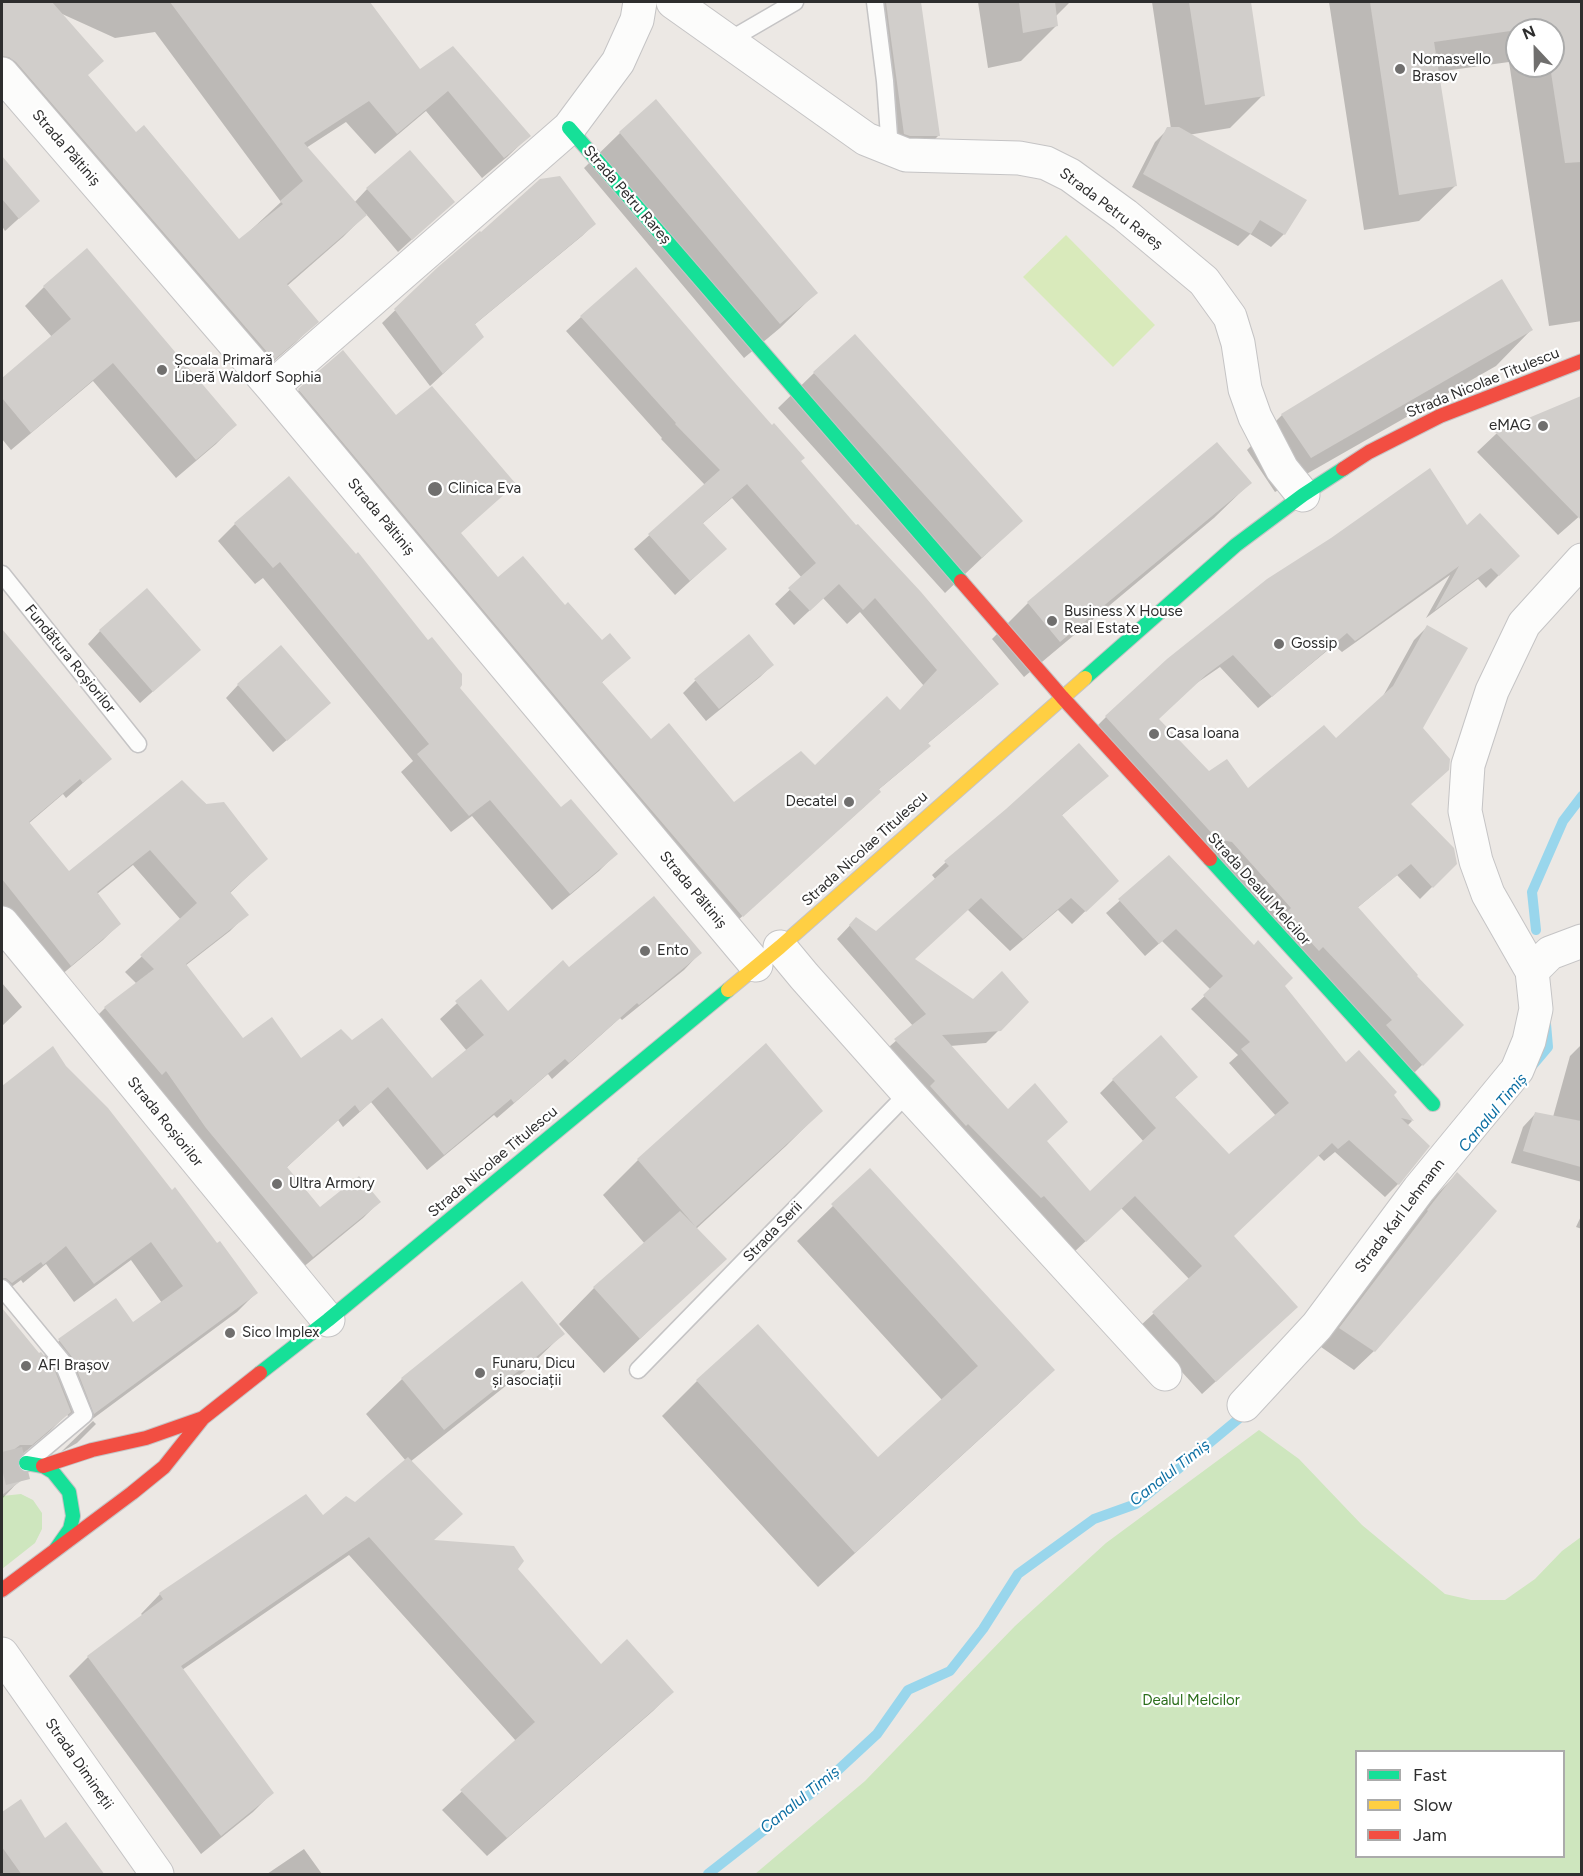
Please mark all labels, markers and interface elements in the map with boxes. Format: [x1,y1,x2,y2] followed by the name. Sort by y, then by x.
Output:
[1505,18,1565,78] north arrow
[1520,22,1538,44] text: N
[1412,51,1491,86] place label: Nomasvello Brasov
[1393,62,1407,76] marker: Nomasvello Brasov
[28,106,104,190] street label: Strada Păltiniș
[579,142,675,248] street label: Strada Petru Rareș
[1056,164,1166,254] street label: Strada Petru Rareș
[1404,344,1562,422] street label: Strada Nicolae Titulescu
[174,352,321,387] place label: Școala Primară Liberă Waldorf Sophia
[155,363,169,377] marker: Școala Primară Liberă Waldorf Sophia
[1489,417,1531,435] place label: eMAG
[1536,419,1550,433] marker: eMAG
[343,475,419,559] street label: Strada Păltiniș
[426,480,444,498] marker: Clinica Eva
[448,480,521,498] place label: Clinica Eva
[21,601,119,717] street label: Fundătura Roșiorilor
[1064,603,1183,638] place label: Business X House Real Estate
[1045,614,1059,628] marker: Business X House Real Estate
[1291,635,1337,653] place label: Gossip
[1272,637,1286,651] marker: Gossip
[1166,725,1239,743] place label: Casa Ioana
[1147,727,1161,741] marker: Casa Ioana
[798,788,932,910] street label: Strada Nicolae Titulescu
[786,793,837,811] place label: Decatel
[842,795,856,809] marker: Decatel
[1204,829,1314,949] street label: Strada Dealul Melcilor
[655,848,731,932] street label: Strada Păltiniș
[657,942,689,960] place label: Ento
[638,944,652,958] marker: Ento
[1455,1070,1531,1156] water label: Canalul Timiș
[123,1073,207,1171] street label: Strada Roșiorilor
[425,1103,561,1221] street label: Strada Nicolae Titulescu
[1351,1155,1449,1277] street label: Strada Karl Lehmann
[289,1175,375,1193] place label: Ultra Armory
[270,1177,284,1191] marker: Ultra Armory
[740,1198,806,1266] street label: Strada Serii
[242,1324,319,1342] place label: Sico Implex
[223,1326,237,1340] marker: Sico Implex
[492,1355,575,1390] place label: Funaru, Dicu și asociații
[38,1357,109,1375] place label: AFI Brașov
[19,1359,33,1373] marker: AFI Brașov
[473,1366,487,1380] marker: Funaru, Dicu și asociații
[1126,1436,1214,1510] water label: Canalul Timiș
[1142,1692,1240,1710] park label: Dealul Melcilor
[41,1715,117,1813] street label: Strada Dimineții
[1355,1750,1565,1858] legend
[756,1762,844,1838] water label: Canalul Timiș
[1413,1764,1447,1786] text: Fast
[1413,1794,1452,1816] text: Slow
[1413,1824,1447,1846] text: Jam

